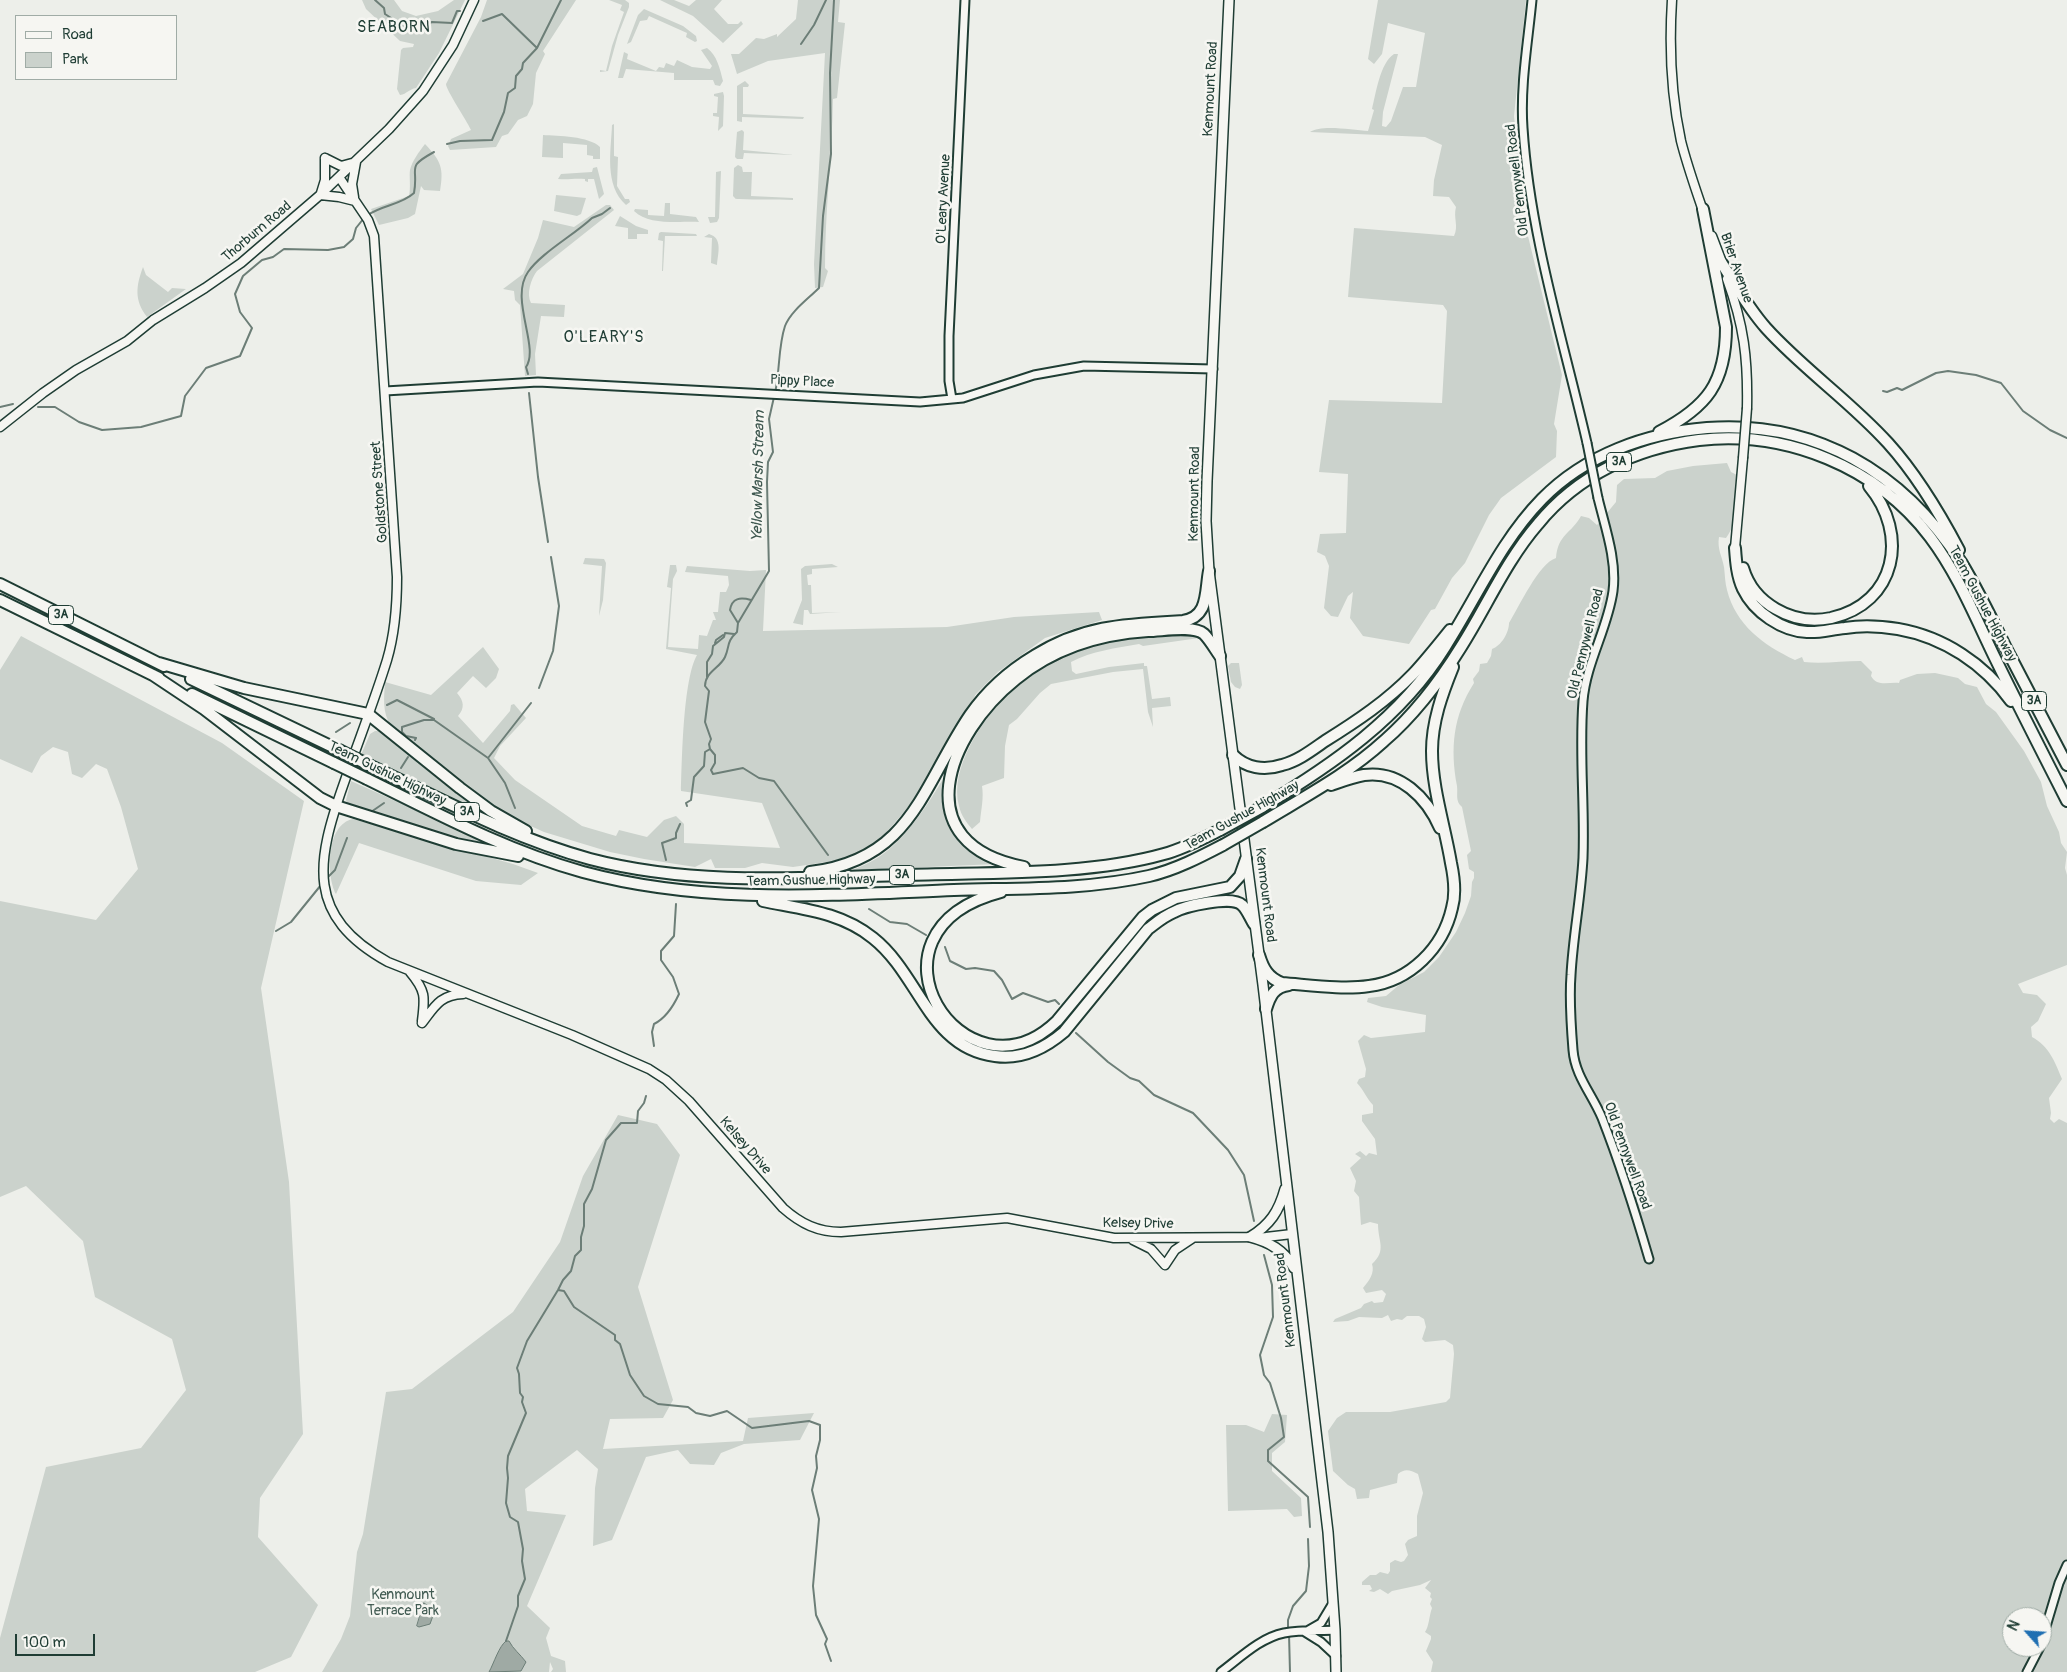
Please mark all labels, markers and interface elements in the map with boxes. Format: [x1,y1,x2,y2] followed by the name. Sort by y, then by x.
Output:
[15,15,178,80] legend
[356,18,432,38] district label: SEABORN
[62,25,93,44] text: Road
[1200,41,1222,137] street label: Kenmount Road
[62,50,88,69] text: Park
[1503,123,1533,237] street label: Old Pennywell Road
[933,154,955,244] street label: O'Leary Avenue
[219,198,295,266] street label: Thorburn Road
[1716,231,1756,305] street label: Brier Avenue
[562,328,646,348] district label: O'LEARY'S
[770,372,834,392] street label: Pippy Place
[749,411,769,541] water label: Yellow Marsh Stream
[368,440,392,544] street label: Goldstone Street
[1186,446,1204,542] street label: Kenmount Road
[1606,452,1632,472] road number: 3A
[1944,543,2020,665] street label: Team Gushue Highway
[1564,587,1608,701] street label: Old Pennywell Road
[48,606,74,624] road number: 3A
[2022,691,2046,710] road number: 3A
[325,738,449,810] street label: Team Gushue Highway
[1182,777,1302,855] street label: Team Gushue Highway
[454,802,480,822] road number: 3A
[1251,847,1279,943] street label: Kenmount Road
[890,866,914,884] road number: 3A
[746,871,876,891] street label: Team Gushue Highway
[1600,1100,1654,1212] street label: Old Pennywell Road
[715,1114,775,1178] street label: Kelsey Drive
[1102,1215,1174,1233] street label: Kelsey Drive
[1272,1252,1300,1348] street label: Kenmount Road
[367,1587,439,1620] park label: Kenmount Terrace Park
[2002,1607,2052,1657] north arrow
[2004,1618,2024,1634] text: N
[18,1624,98,1656] scale bar
[23,1633,66,1652] text: 100 m

